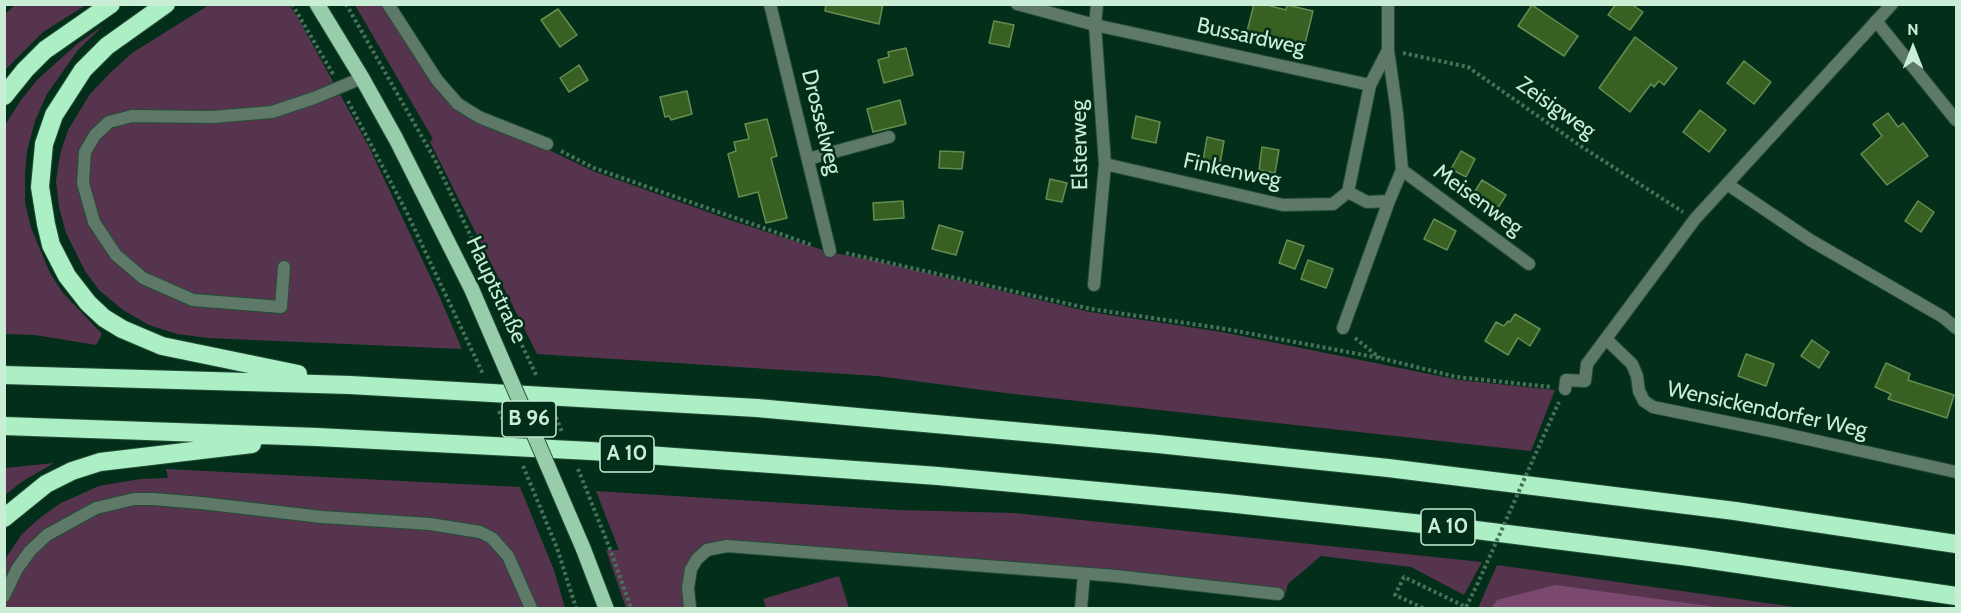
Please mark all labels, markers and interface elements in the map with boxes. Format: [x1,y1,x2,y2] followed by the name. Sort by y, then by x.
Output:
[1194,13,1308,61] street label: Bussardweg
[1883,18,1943,78] north arrow
[1907,20,1919,39] text: N
[795,67,847,177] street label: Drosselweg
[1512,71,1600,145] street label: Zeisigweg
[1066,100,1094,190] street label: Elsterweg
[1181,148,1283,194] street label: Finkenweg
[1428,159,1528,241] street label: Meisenweg
[460,232,532,348] street label: Hauptstraße
[1665,376,1869,444] street label: Wensickendorfer Weg
[502,401,556,437] road number: B 96
[600,436,654,472] road number: A 10
[1421,509,1475,545] road number: A 10

